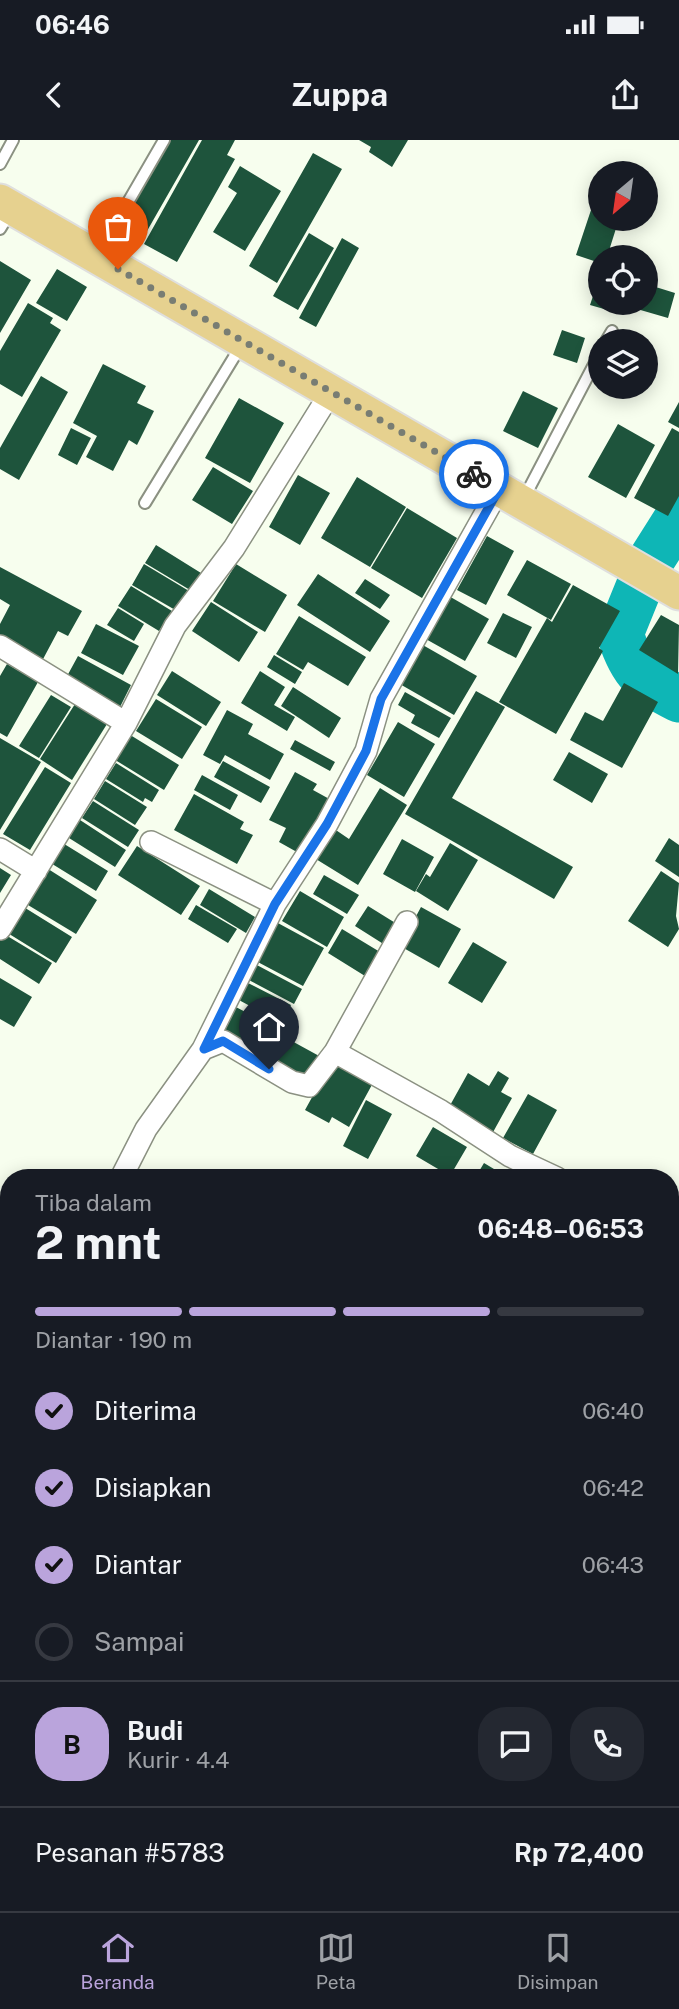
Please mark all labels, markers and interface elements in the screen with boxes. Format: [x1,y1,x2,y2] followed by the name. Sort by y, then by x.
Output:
[35,9,110,40] text: 06:46
[35,76,73,114] icon: back
[291,76,388,113] text: Zuppa
[606,76,644,114] icon: share
[588,161,658,231] north arrow
[588,161,658,399] map controls
[88,197,148,269] pin
[99,208,137,246] icon: bag
[588,245,658,315] button: locate
[588,329,658,399] button: layers
[439,439,509,509] courier
[455,455,493,493] icon: bike
[239,997,299,1069] pin
[250,1008,288,1046] icon: home
[35,1189,152,1216] text: Tiba dalam
[478,1213,644,1244] text: 06:48–06:53
[35,1215,161,1269] text: 2 mnt
[35,1326,192,1353] text: Diantar · 190 m
[35,1392,73,1430] icon: check
[94,1395,197,1426] text: Diterima
[582,1397,644,1424] text: 06:40
[35,1469,73,1507] icon: check
[94,1472,212,1503] text: Disiapkan
[583,1474,644,1501] text: 06:42
[35,1546,73,1584] icon: check
[94,1549,182,1580] text: Diantar
[582,1551,644,1578] text: 06:43
[94,1626,184,1657] text: Sampai
[478,1707,552,1781] button: chat
[570,1707,644,1781] button: phone
[127,1715,183,1746] text: Budi
[63,1729,81,1760] text: B
[127,1746,230,1773] text: Kurir · 4.4
[35,1837,225,1868] text: Pesanan #5783
[514,1837,644,1868] text: Rp 72,400
[81,1929,155,1993] tab: Beranda
[316,1929,356,1993] tab: Peta
[517,1929,598,1993] tab: Disimpan

